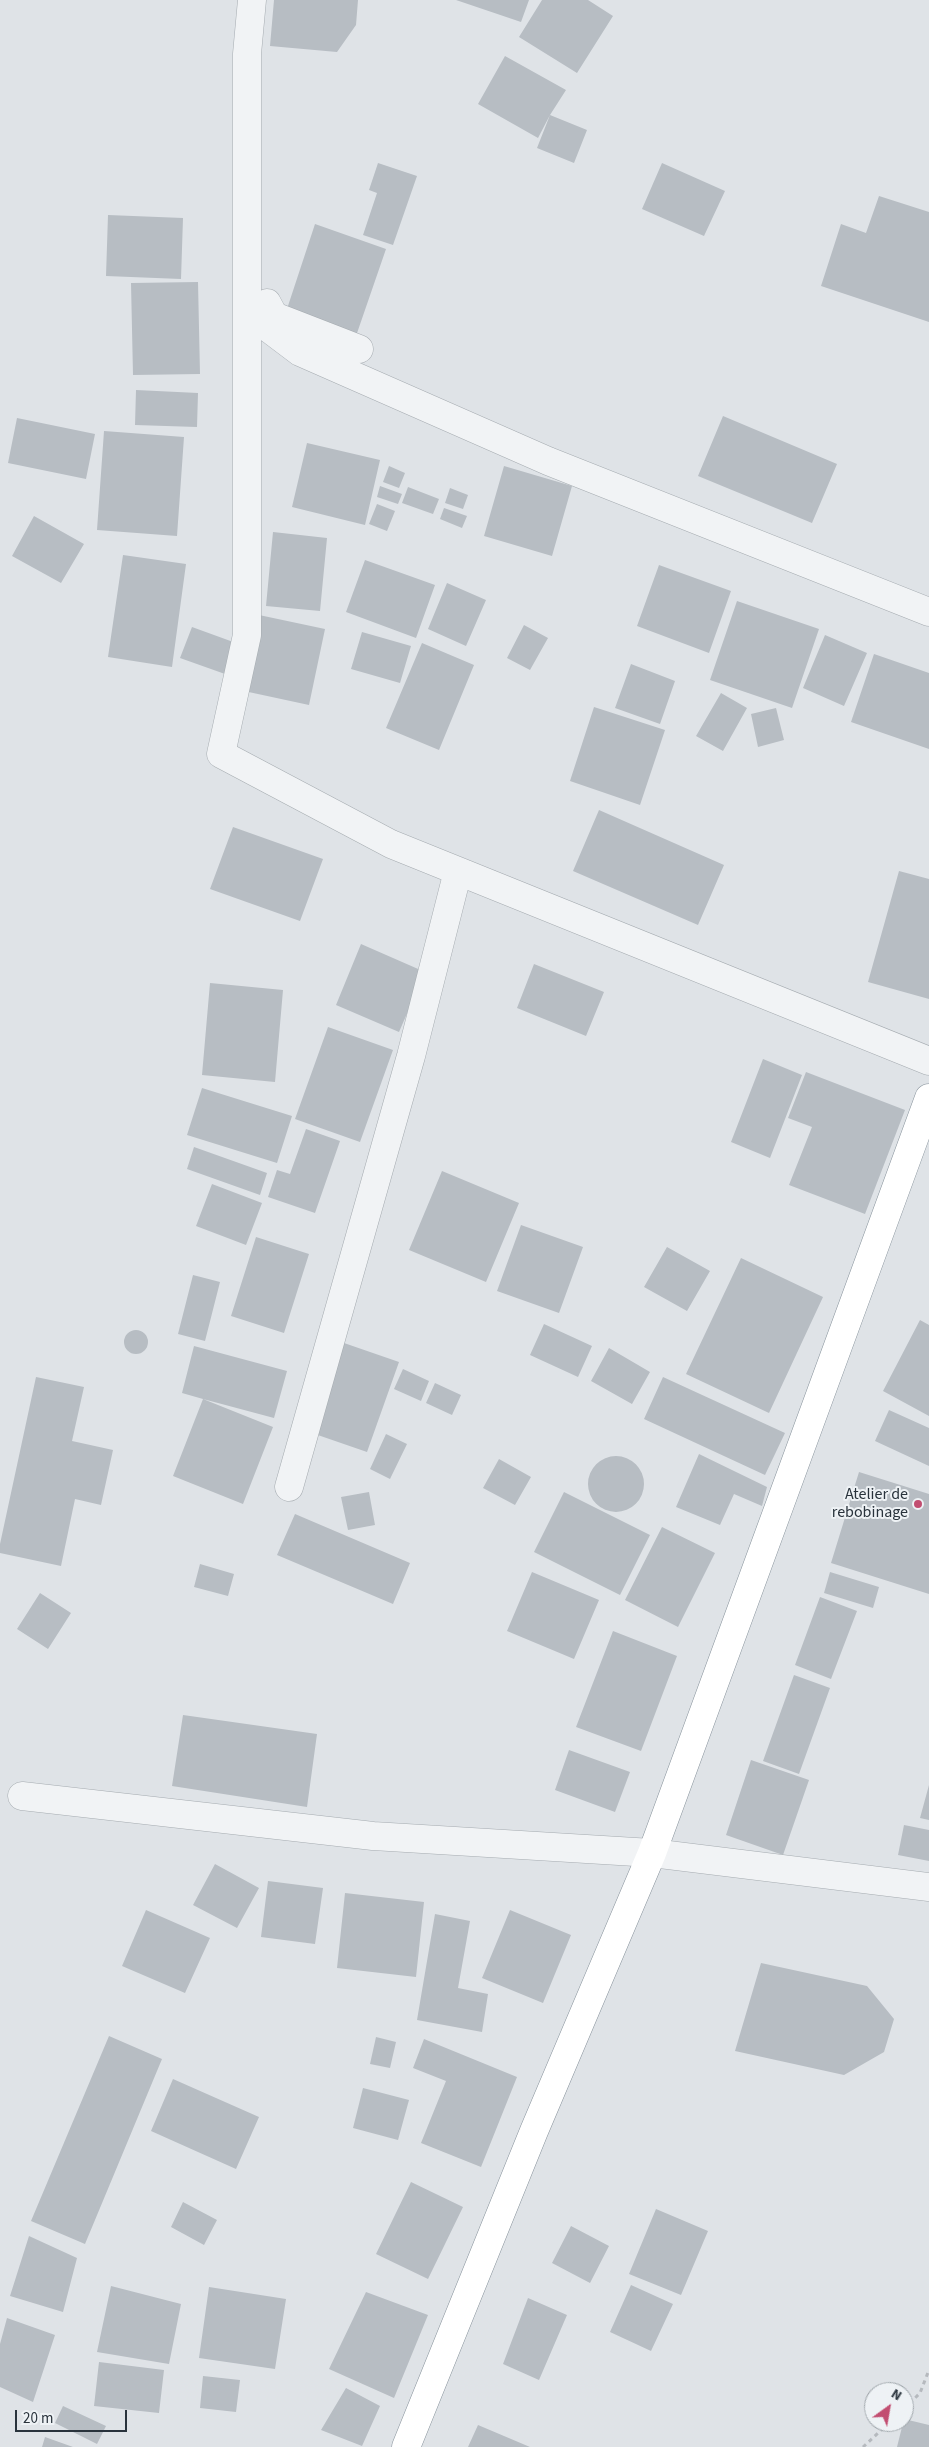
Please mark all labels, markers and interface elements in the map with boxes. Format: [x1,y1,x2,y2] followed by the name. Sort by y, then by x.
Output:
[832,1485,908,1523] place label: Atelier de rebobinage
[912,1498,924,1510] marker: Atelier de rebobinage
[864,2382,914,2432] north arrow
[887,2384,906,2406] text: N
[18,2400,130,2432] scale bar
[23,2408,53,2429] text: 20 m

